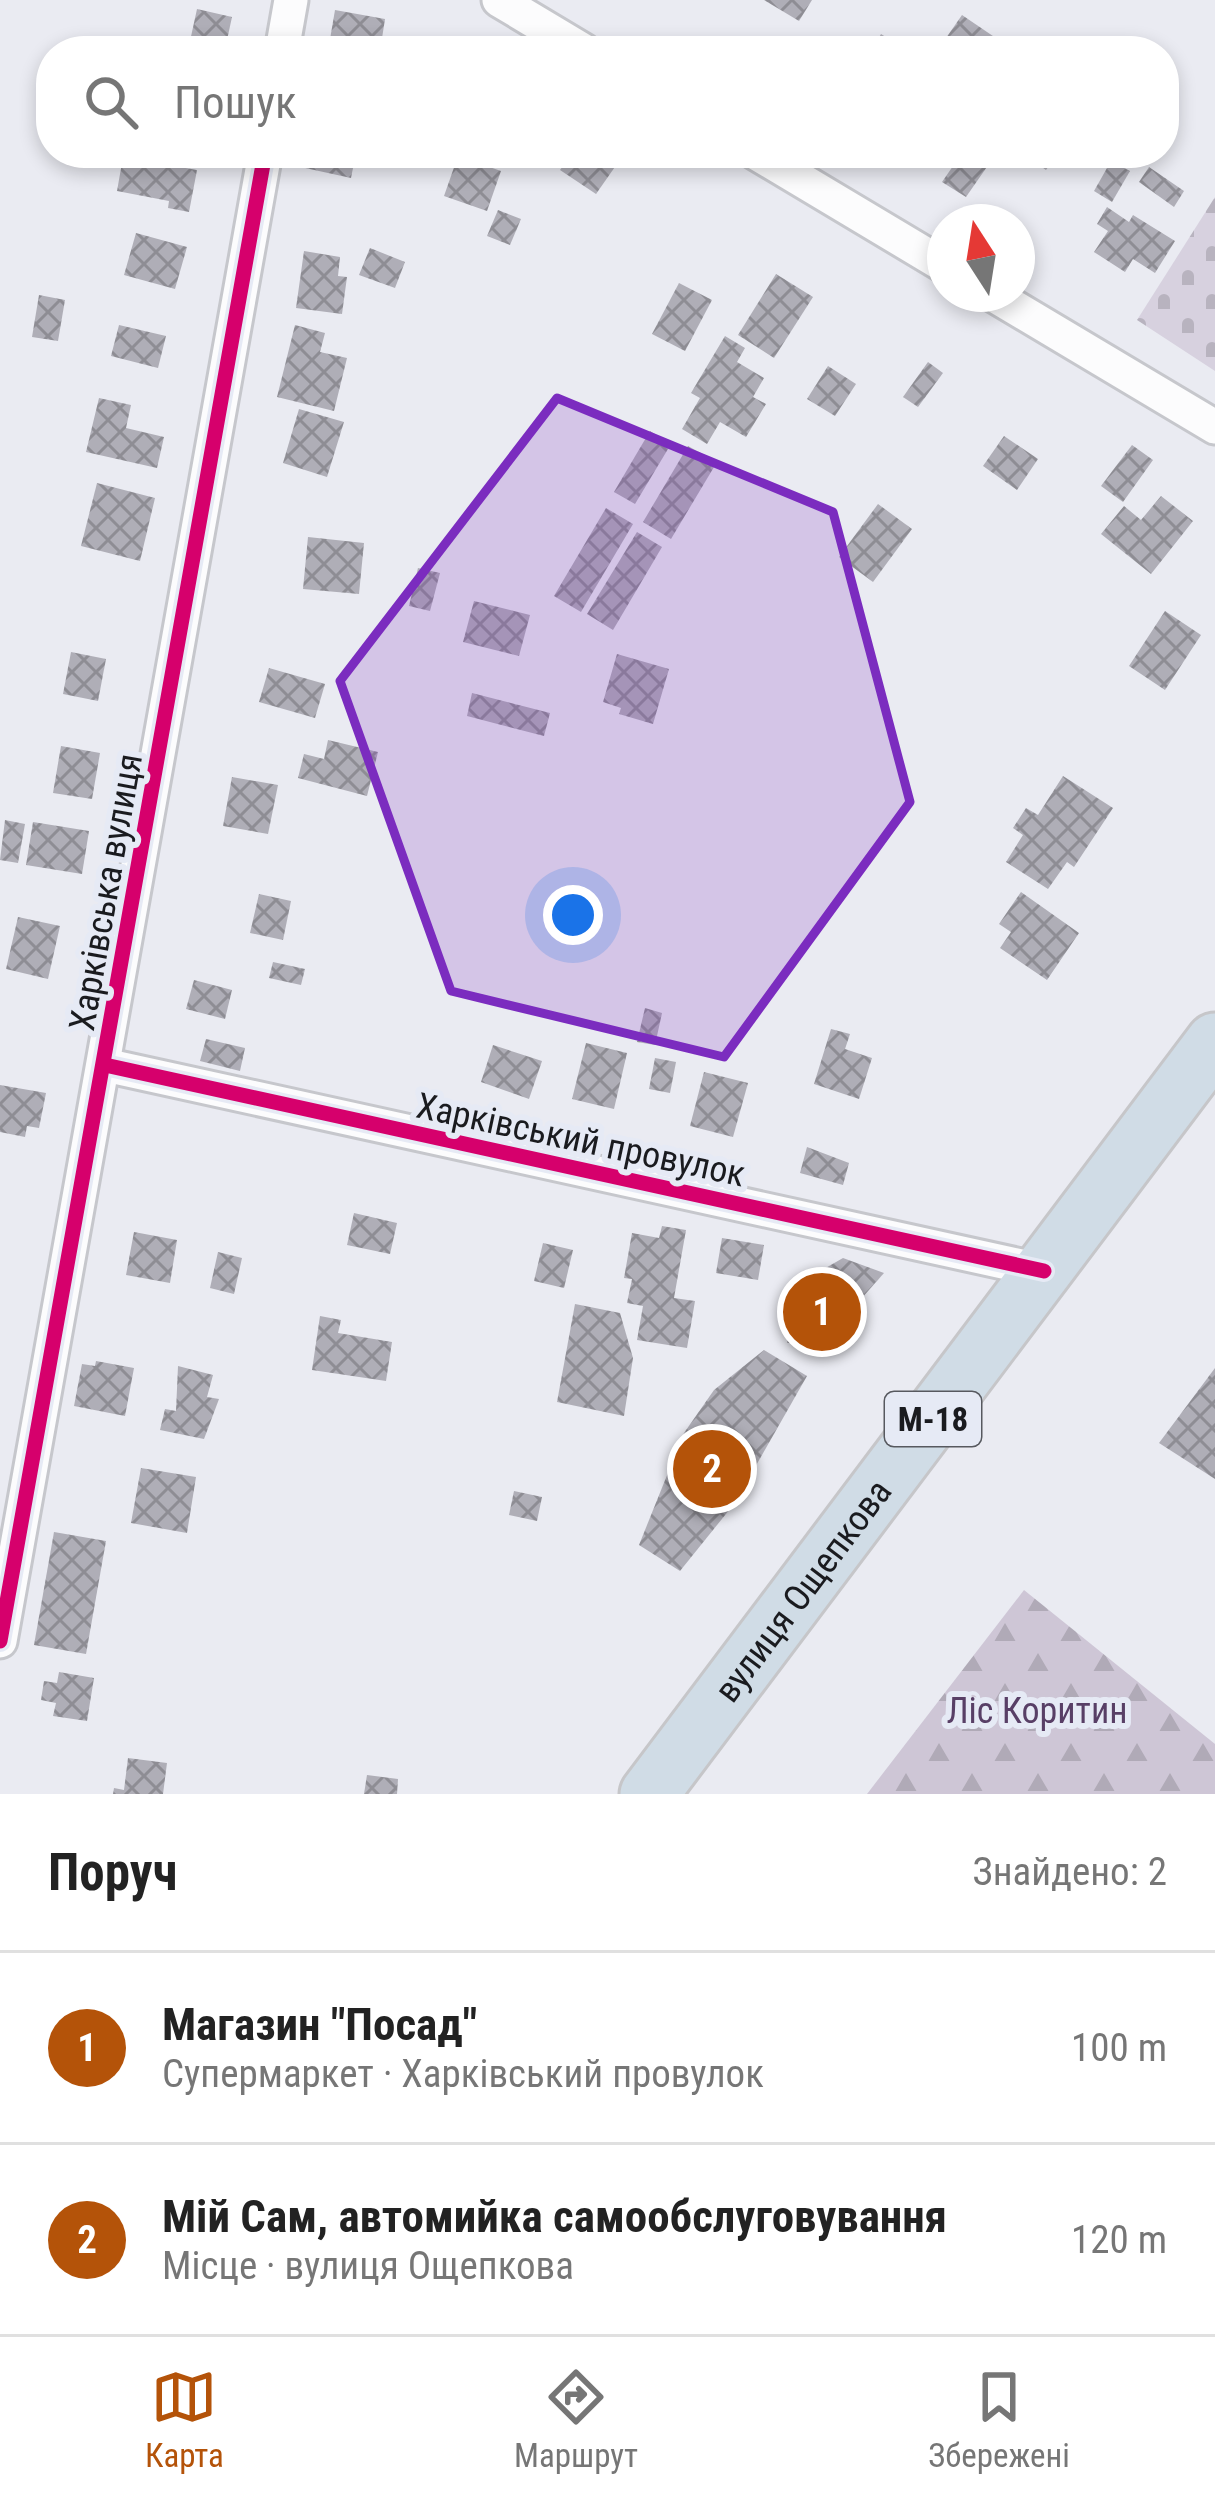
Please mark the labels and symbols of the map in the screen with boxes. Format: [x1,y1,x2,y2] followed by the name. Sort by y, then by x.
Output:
[927,204,1035,312] north arrow
[61,750,151,1034] street label: Харківська вулиця
[543,885,603,945] your location
[413,1085,749,1195] street label: Харківський провулок
[783,1267,861,1357] pin: 1
[885,1392,981,1446] road number: М-18
[673,1424,751,1514] pin: 2
[706,1472,900,1710] street label: вулиця Ощепкова
[946,1690,1128,1732] park label: Ліс Коритин

